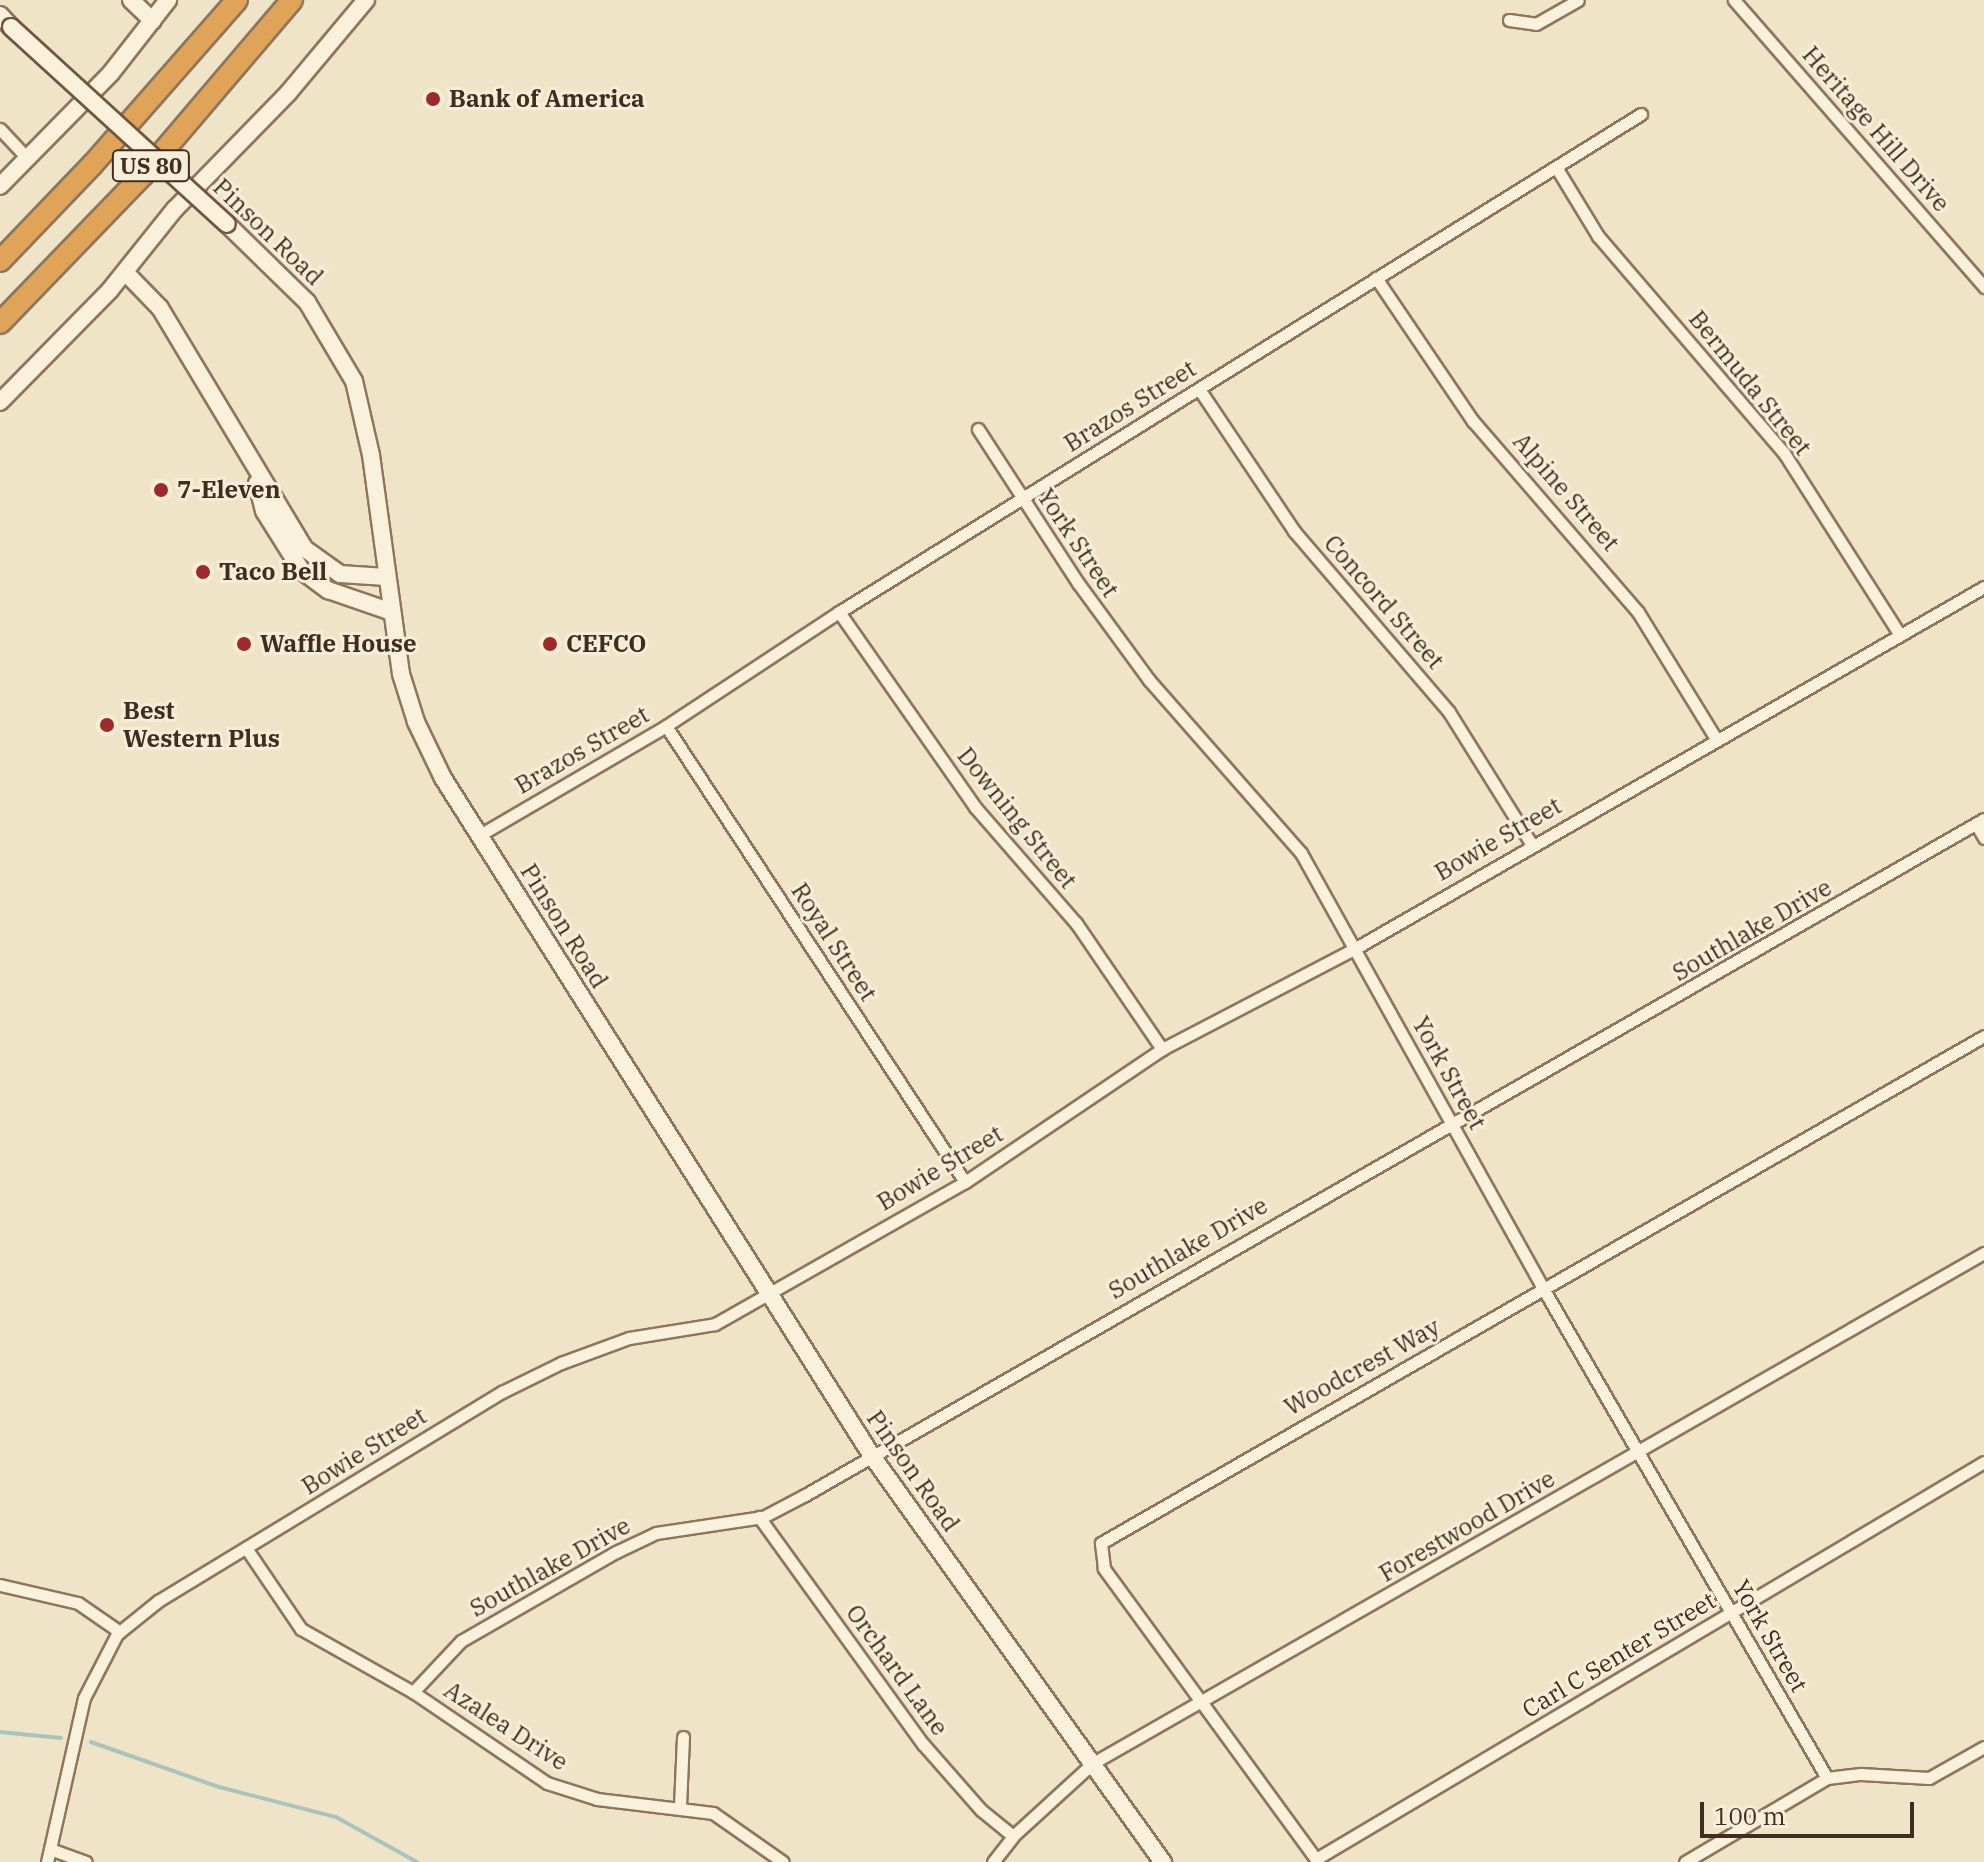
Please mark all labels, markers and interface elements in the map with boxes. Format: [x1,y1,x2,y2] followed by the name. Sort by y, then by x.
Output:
[1796,40,1956,218] street label: Heritage Hill Drive
[449,85,645,113] place label: Bank of America
[424,90,442,108] marker: Bank of America
[111,148,191,184] road number: US 80
[207,173,329,291] street label: Pinson Road
[1683,305,1817,461] street label: Bermuda Street
[1059,354,1201,458] street label: Brazos Street
[1507,427,1625,557] street label: Alpine Street
[177,476,281,504] place label: 7-Eleven
[152,481,170,499] marker: 7-Eleven
[1031,483,1125,603] street label: York Street
[1318,529,1450,675] street label: Concord Street
[219,558,327,586] place label: Taco Bell
[194,563,212,581] marker: Taco Bell
[260,630,417,658] place label: Waffle House
[566,630,647,658] place label: CEFCO
[235,635,253,653] marker: Waffle House
[541,635,559,653] marker: CEFCO
[123,697,280,753] place label: Best Western Plus
[510,700,654,800] street label: Brazos Street
[98,716,116,734] marker: Best Western Plus
[951,742,1083,894] street label: Downing Street
[1430,791,1566,887] street label: Bowie Street
[514,858,614,994] street label: Pinson Road
[1667,873,1837,987] street label: Southlake Drive
[785,878,883,1006] street label: Royal Street
[1406,1011,1492,1135] street label: York Street
[872,1119,1008,1217] street label: Bowie Street
[1103,1191,1273,1305] street label: Southlake Drive
[1279,1312,1445,1422] street label: Woodcrest Way
[296,1401,432,1501] street label: Bowie Street
[861,1405,965,1537] street label: Pinson Road
[1374,1464,1560,1588] street label: Forestwood Drive
[465,1511,635,1623] street label: Southlake Drive
[1726,1575,1814,1697] street label: York Street
[1517,1586,1721,1724] street label: Carl C Senter Street
[840,1599,954,1741] street label: Orchard Lane
[439,1675,573,1777] street label: Azalea Drive
[1704,1786,1918,1836] scale bar
[1714,1800,1786,1832] text: 100 m

